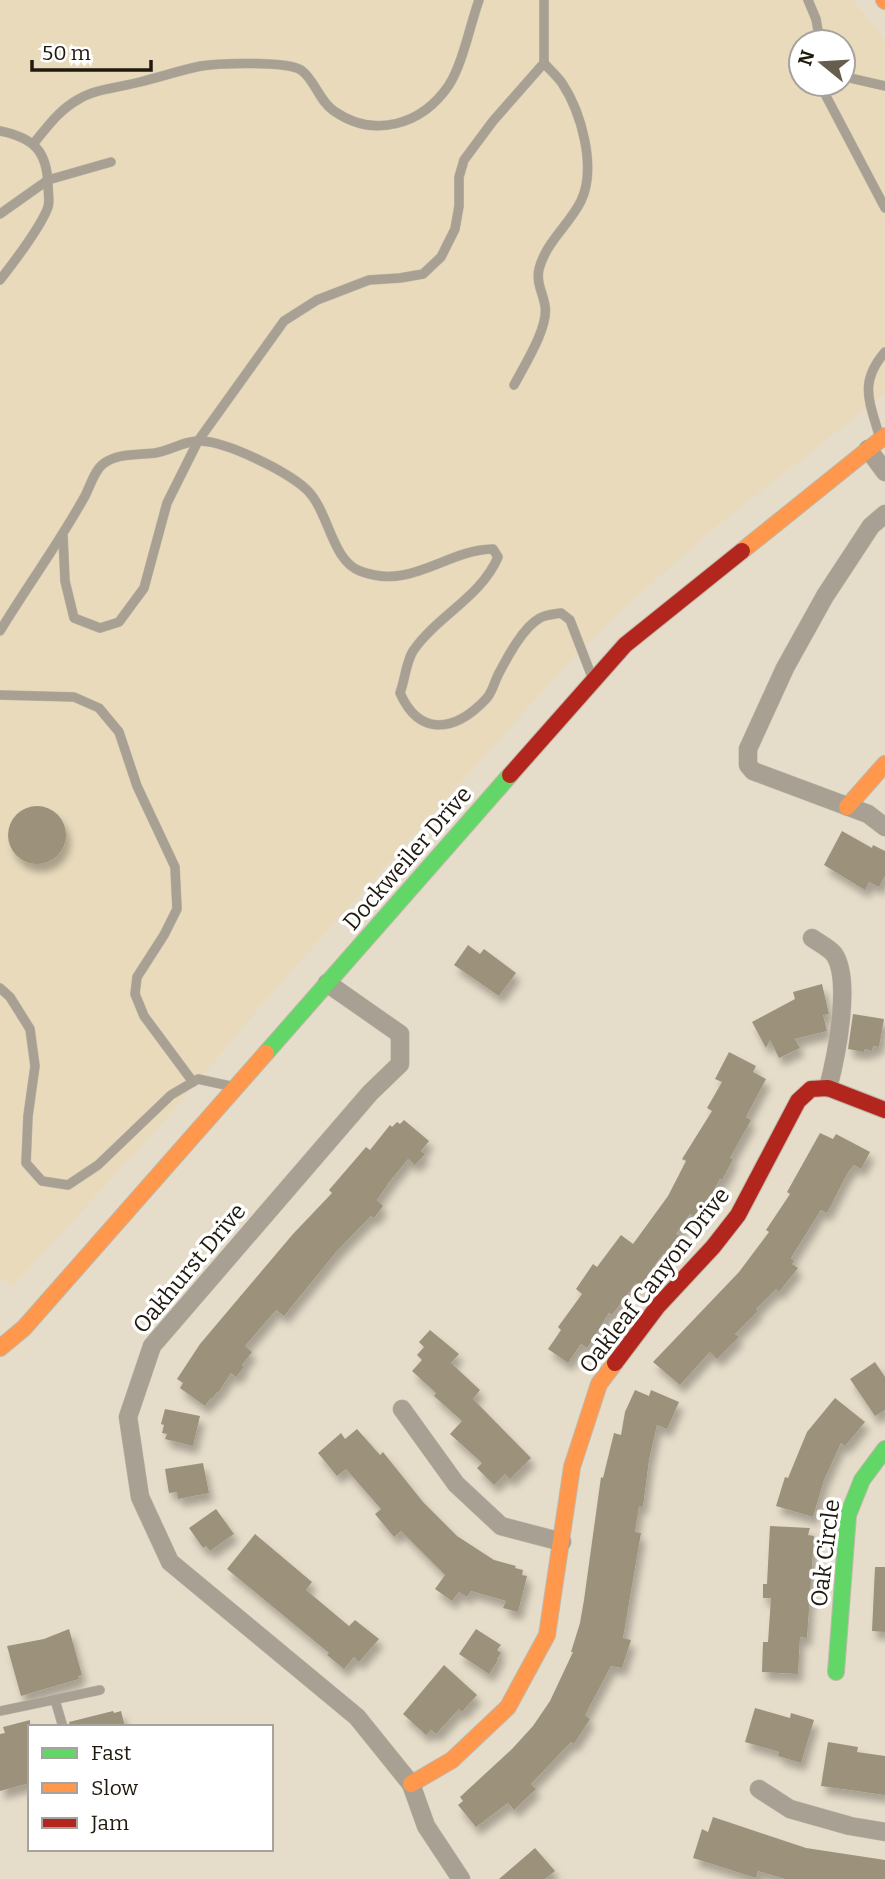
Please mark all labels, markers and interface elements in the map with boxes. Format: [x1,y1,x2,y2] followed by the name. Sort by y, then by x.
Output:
[32,28,150,72] scale bar
[787,28,857,98] north arrow
[42,40,91,66] text: 50 m
[793,47,820,68] text: N
[337,780,477,936] street label: Dockweiler Drive
[573,1182,735,1378] street label: Oakleaf Canyon Drive
[127,1197,251,1339] street label: Oakhurst Drive
[805,1498,845,1608] street label: Oak Circle
[28,1725,273,1851] legend
[91,1740,132,1766] text: Fast
[91,1775,138,1801] text: Slow
[90,1810,129,1836] text: Jam

